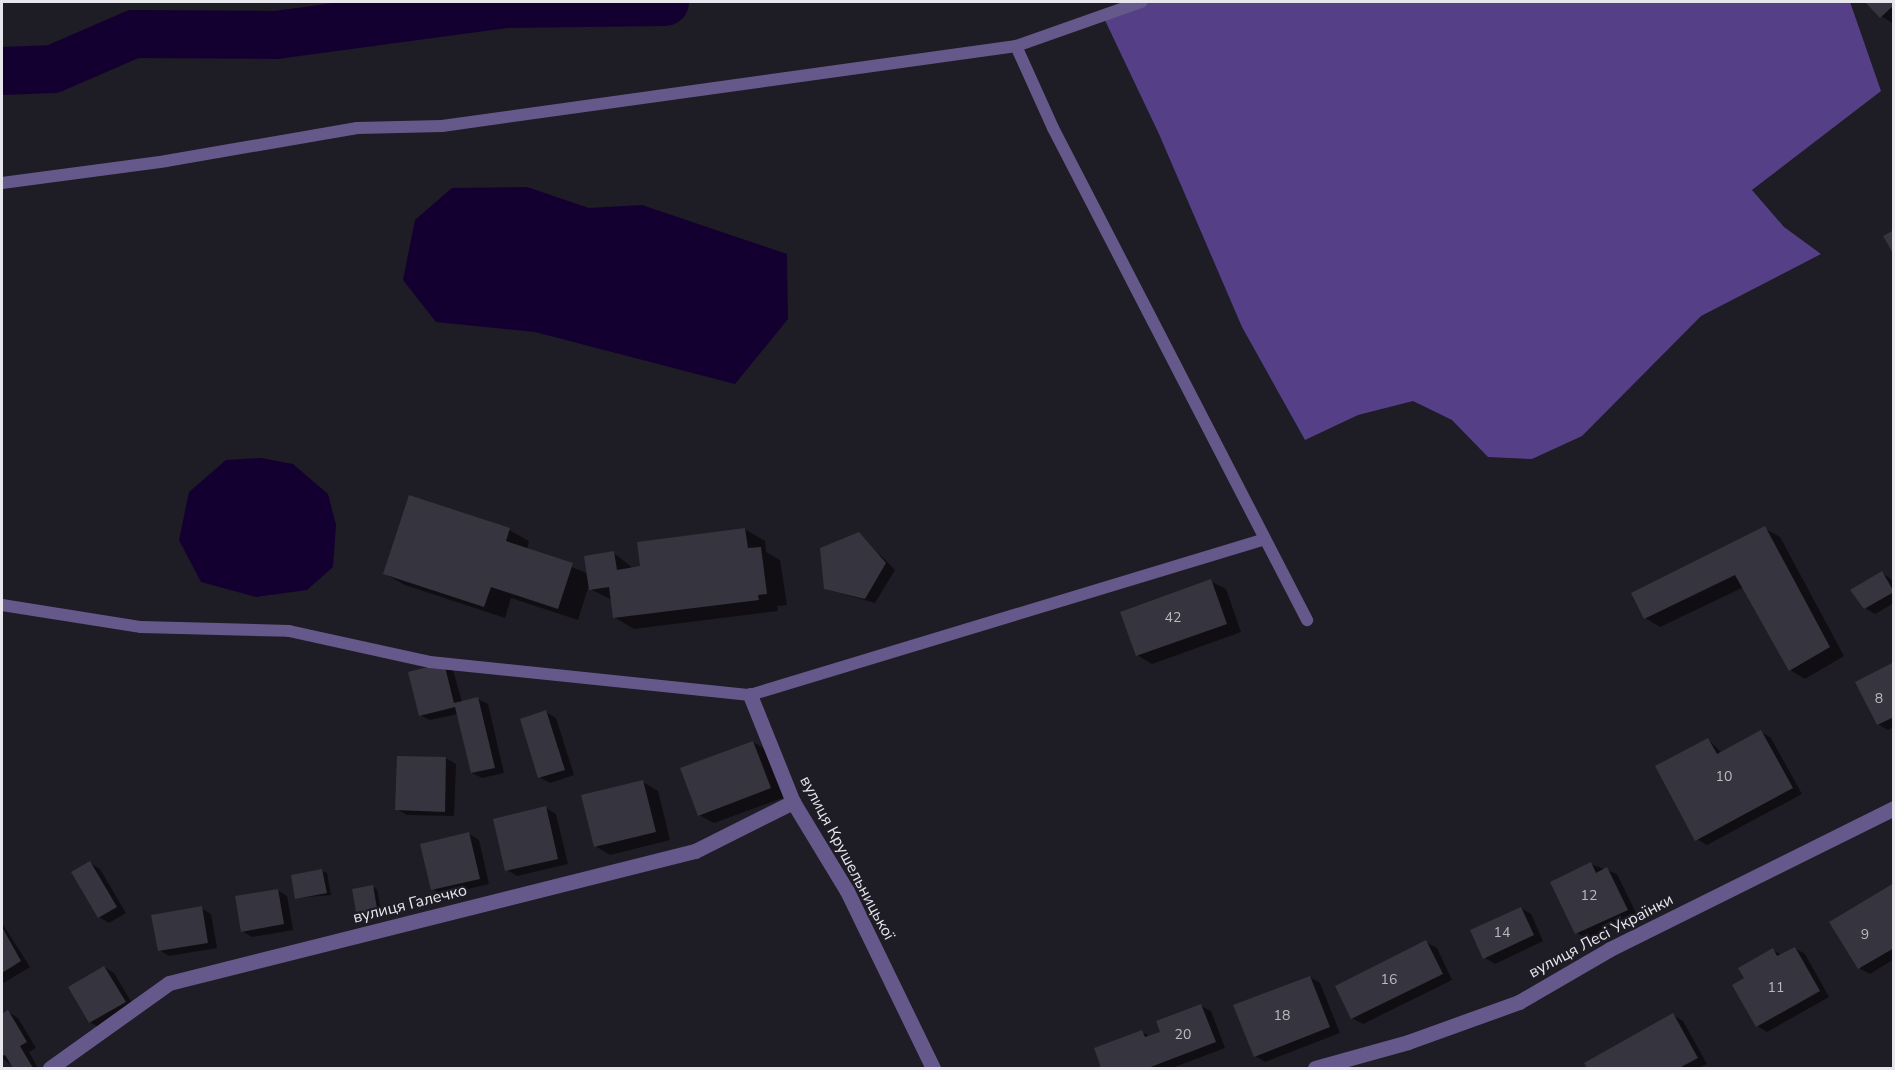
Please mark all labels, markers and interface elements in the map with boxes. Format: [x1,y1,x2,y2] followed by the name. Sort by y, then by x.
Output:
[1165,610,1181,626] house number: 42
[1875,691,1883,707] house number: 8
[1716,769,1732,785] house number: 10
[796,773,898,943] street label: вулиця Крушельницької
[351,881,469,927] street label: вулиця Галечко
[1581,888,1597,904] house number: 12
[1526,890,1676,982] street label: вулиця Лесі Українки
[1494,925,1510,941] house number: 14
[1861,927,1869,943] house number: 9
[1381,972,1397,988] house number: 16
[1768,980,1784,996] house number: 11
[1274,1008,1290,1024] house number: 18
[1175,1027,1191,1043] house number: 20

